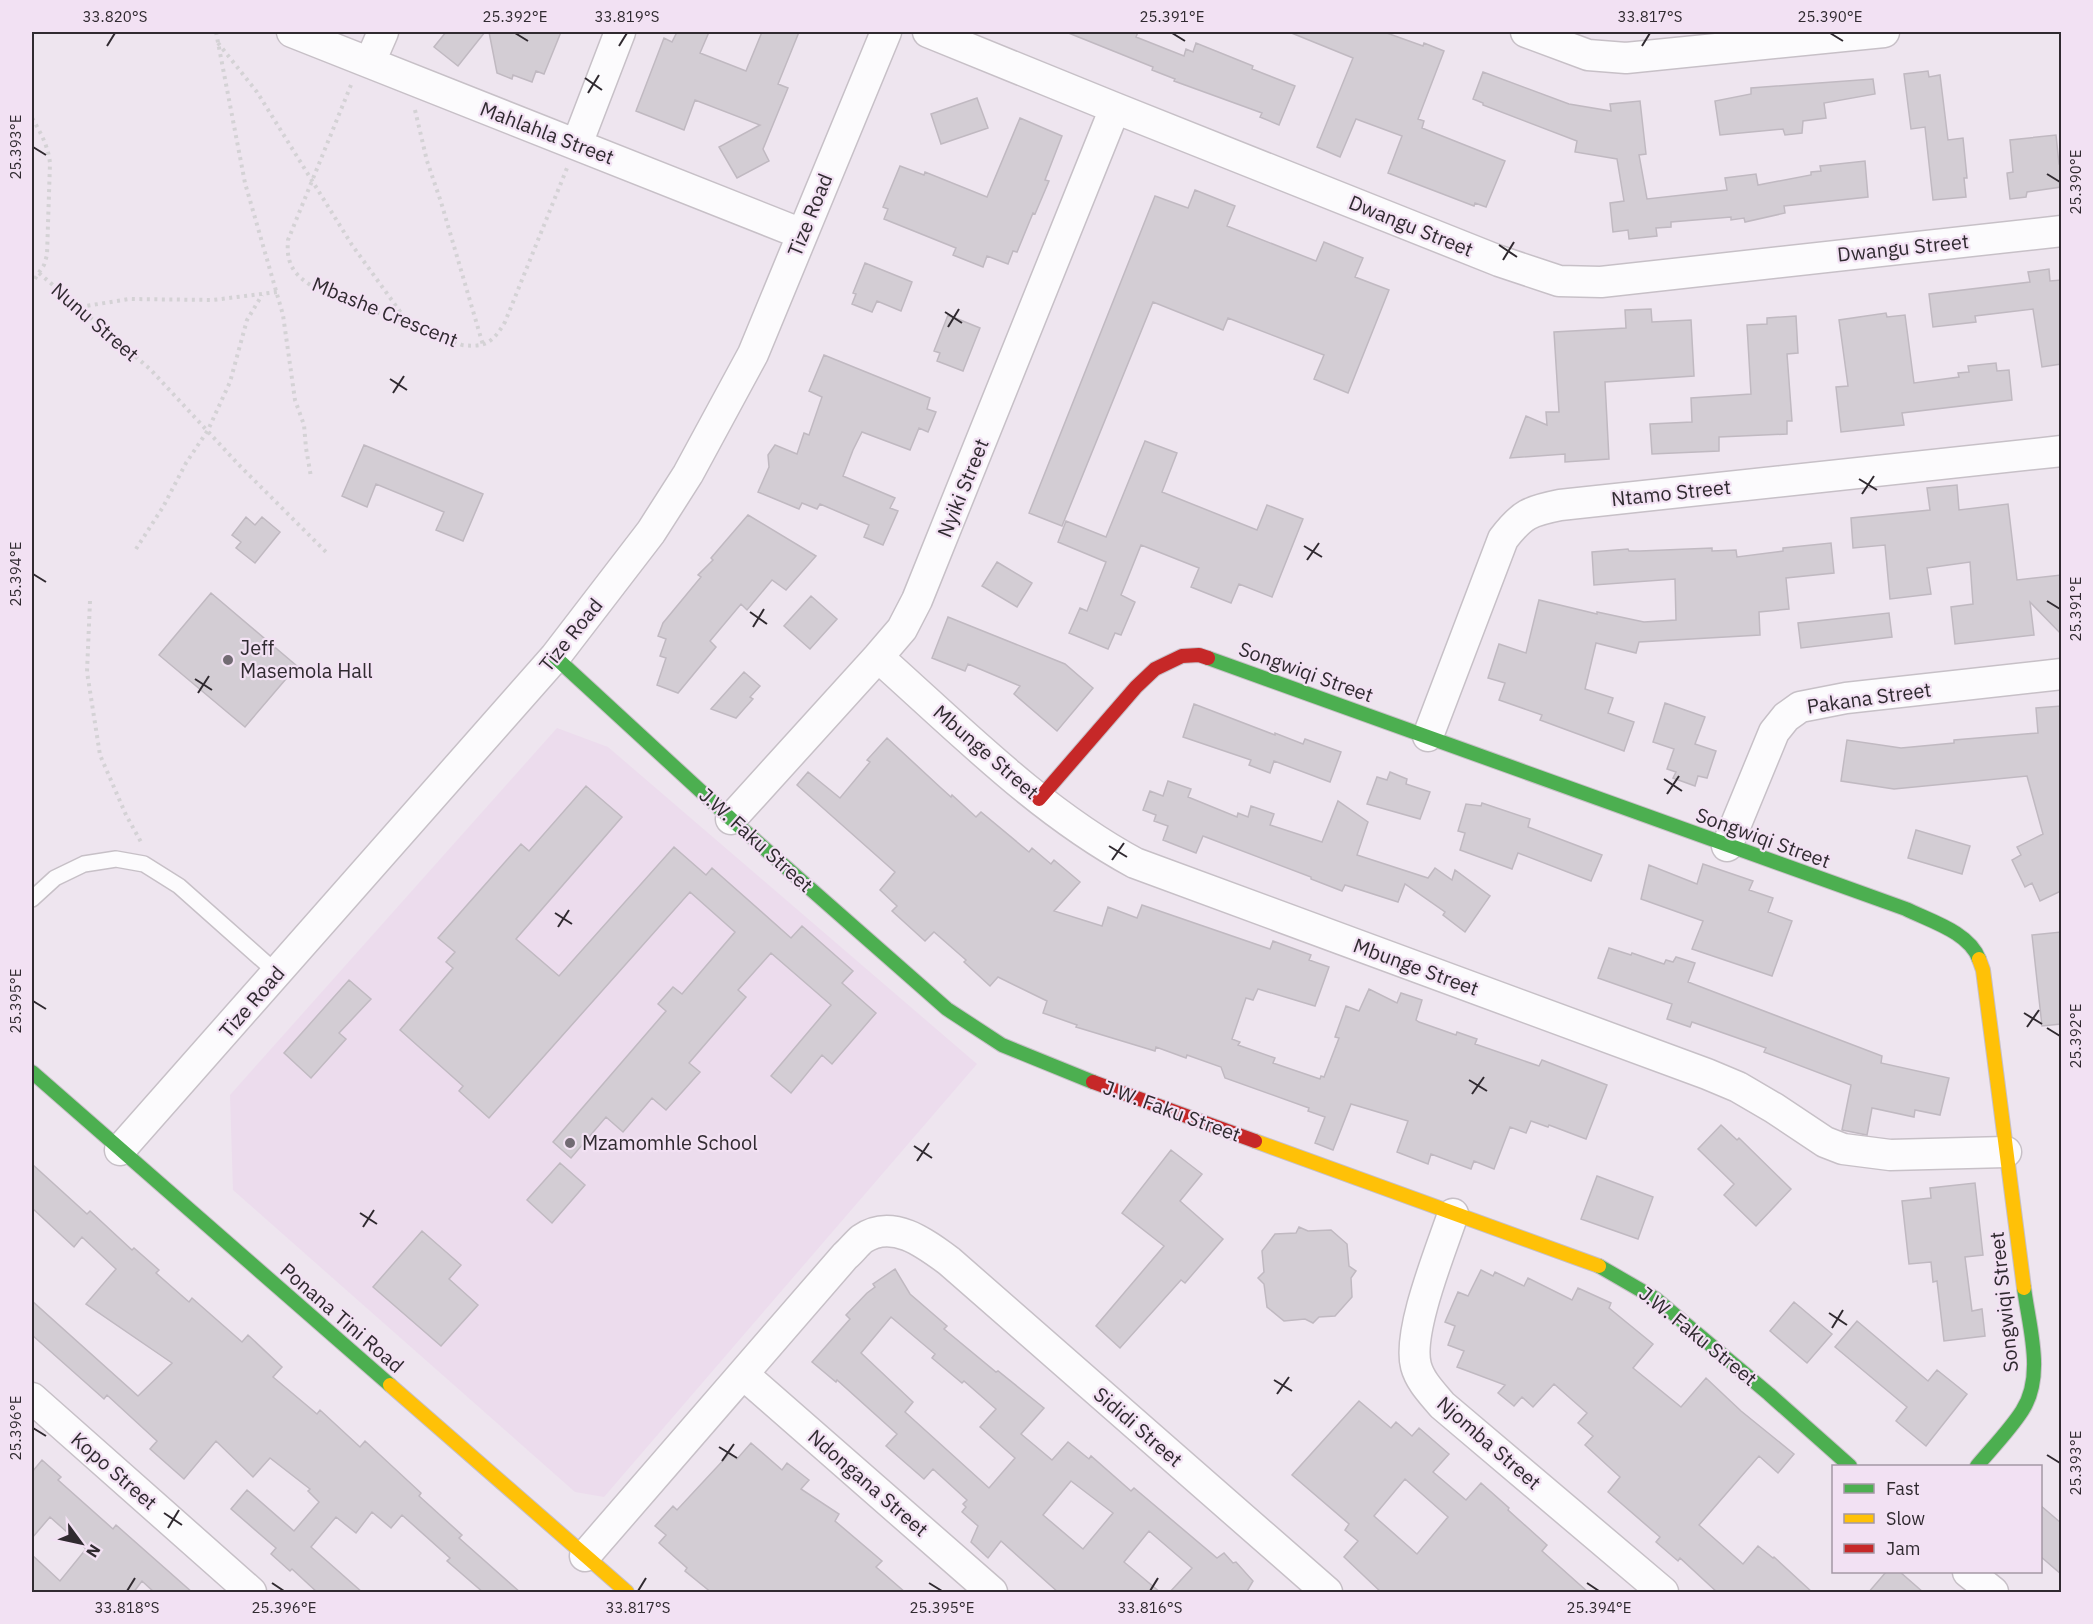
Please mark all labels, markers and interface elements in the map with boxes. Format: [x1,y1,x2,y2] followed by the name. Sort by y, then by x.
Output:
[83,7,147,26] text: 33.820°S
[483,7,547,26] text: 25.392°E
[595,7,659,26] text: 33.819°S
[1140,7,1204,26] text: 25.391°E
[1618,7,1682,26] text: 33.817°S
[1798,7,1862,26] text: 25.390°E
[476,95,618,170] street label: Mahlahla Street
[6,115,25,179] text: 25.393°E
[2066,150,2085,214] text: 25.390°E
[781,169,838,260] street label: Tize Road
[1345,188,1477,263] street label: Dwangu Street
[1836,227,1970,268] street label: Dwangu Street
[308,270,462,353] street label: Mbashe Crescent
[46,276,145,367] street label: Nunu Street
[930,434,995,541] street label: Nyiki Street
[1610,473,1732,512] street label: Ntamo Street
[6,542,25,606] text: 25.394°E
[2066,577,2085,641] text: 25.391°E
[533,592,609,677] street label: Tize Road
[240,634,373,684] place label: Jeff Masemola Hall
[1235,635,1377,708] street label: Songwiqi Street
[221,653,235,667] marker: Jeff Masemola Hall
[1805,675,1933,720] street label: Pakana Street
[928,698,1045,805] street label: Mbunge Street
[694,781,819,898] street label: J.W. Faku Street
[1692,801,1834,874] street label: Songwiqi Street
[1350,931,1483,1002] street label: Mbunge Street
[213,960,290,1043] street label: Tize Road
[6,969,25,1033] text: 25.395°E
[2066,1004,2085,1068] text: 25.392°E
[1100,1073,1245,1148] street label: J.W. Faku Street
[582,1129,758,1156] place label: Mzamomhle School
[563,1136,577,1150] marker: Mzamomhle School
[1983,1230,2024,1374] street label: Songwiqi Street
[275,1257,410,1379] street label: Ponana Tini Road
[1634,1280,1763,1392] street label: J.W. Faku Street
[1088,1381,1188,1473] street label: Sididi Street
[1432,1390,1547,1495] street label: Njomba Street
[6,1396,25,1460] text: 25.396°E
[802,1423,934,1542] street label: Ndongana Street
[66,1426,163,1516] street label: Kopo Street
[2066,1431,2085,1495] text: 25.393°E
[1832,1465,2042,1573] legend
[1886,1477,1920,1500] text: Fast
[1886,1507,1925,1530] text: Slow
[51,1513,111,1573] north arrow
[1886,1537,1921,1560] text: Jam
[82,1541,105,1561] text: N
[95,1598,159,1617] text: 33.818°S
[252,1598,316,1617] text: 25.396°E
[606,1598,670,1617] text: 33.817°S
[910,1598,974,1617] text: 25.395°E
[1118,1598,1182,1617] text: 33.816°S
[1567,1598,1631,1617] text: 25.394°E

